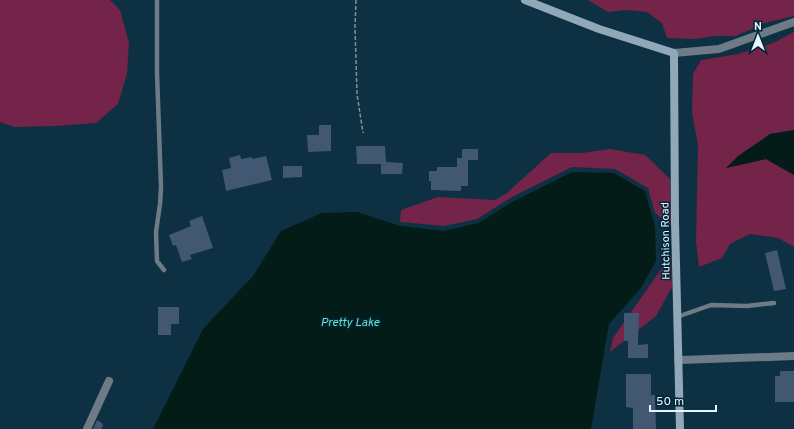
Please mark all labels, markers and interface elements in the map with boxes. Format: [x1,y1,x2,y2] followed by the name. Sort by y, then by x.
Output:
[738,16,778,56] north arrow
[754,20,762,34] text: N
[658,202,674,280] street label: Hutchison Road
[321,315,380,331] water label: Pretty Lake
[650,387,716,413] scale bar
[656,394,684,410] text: 50 m

